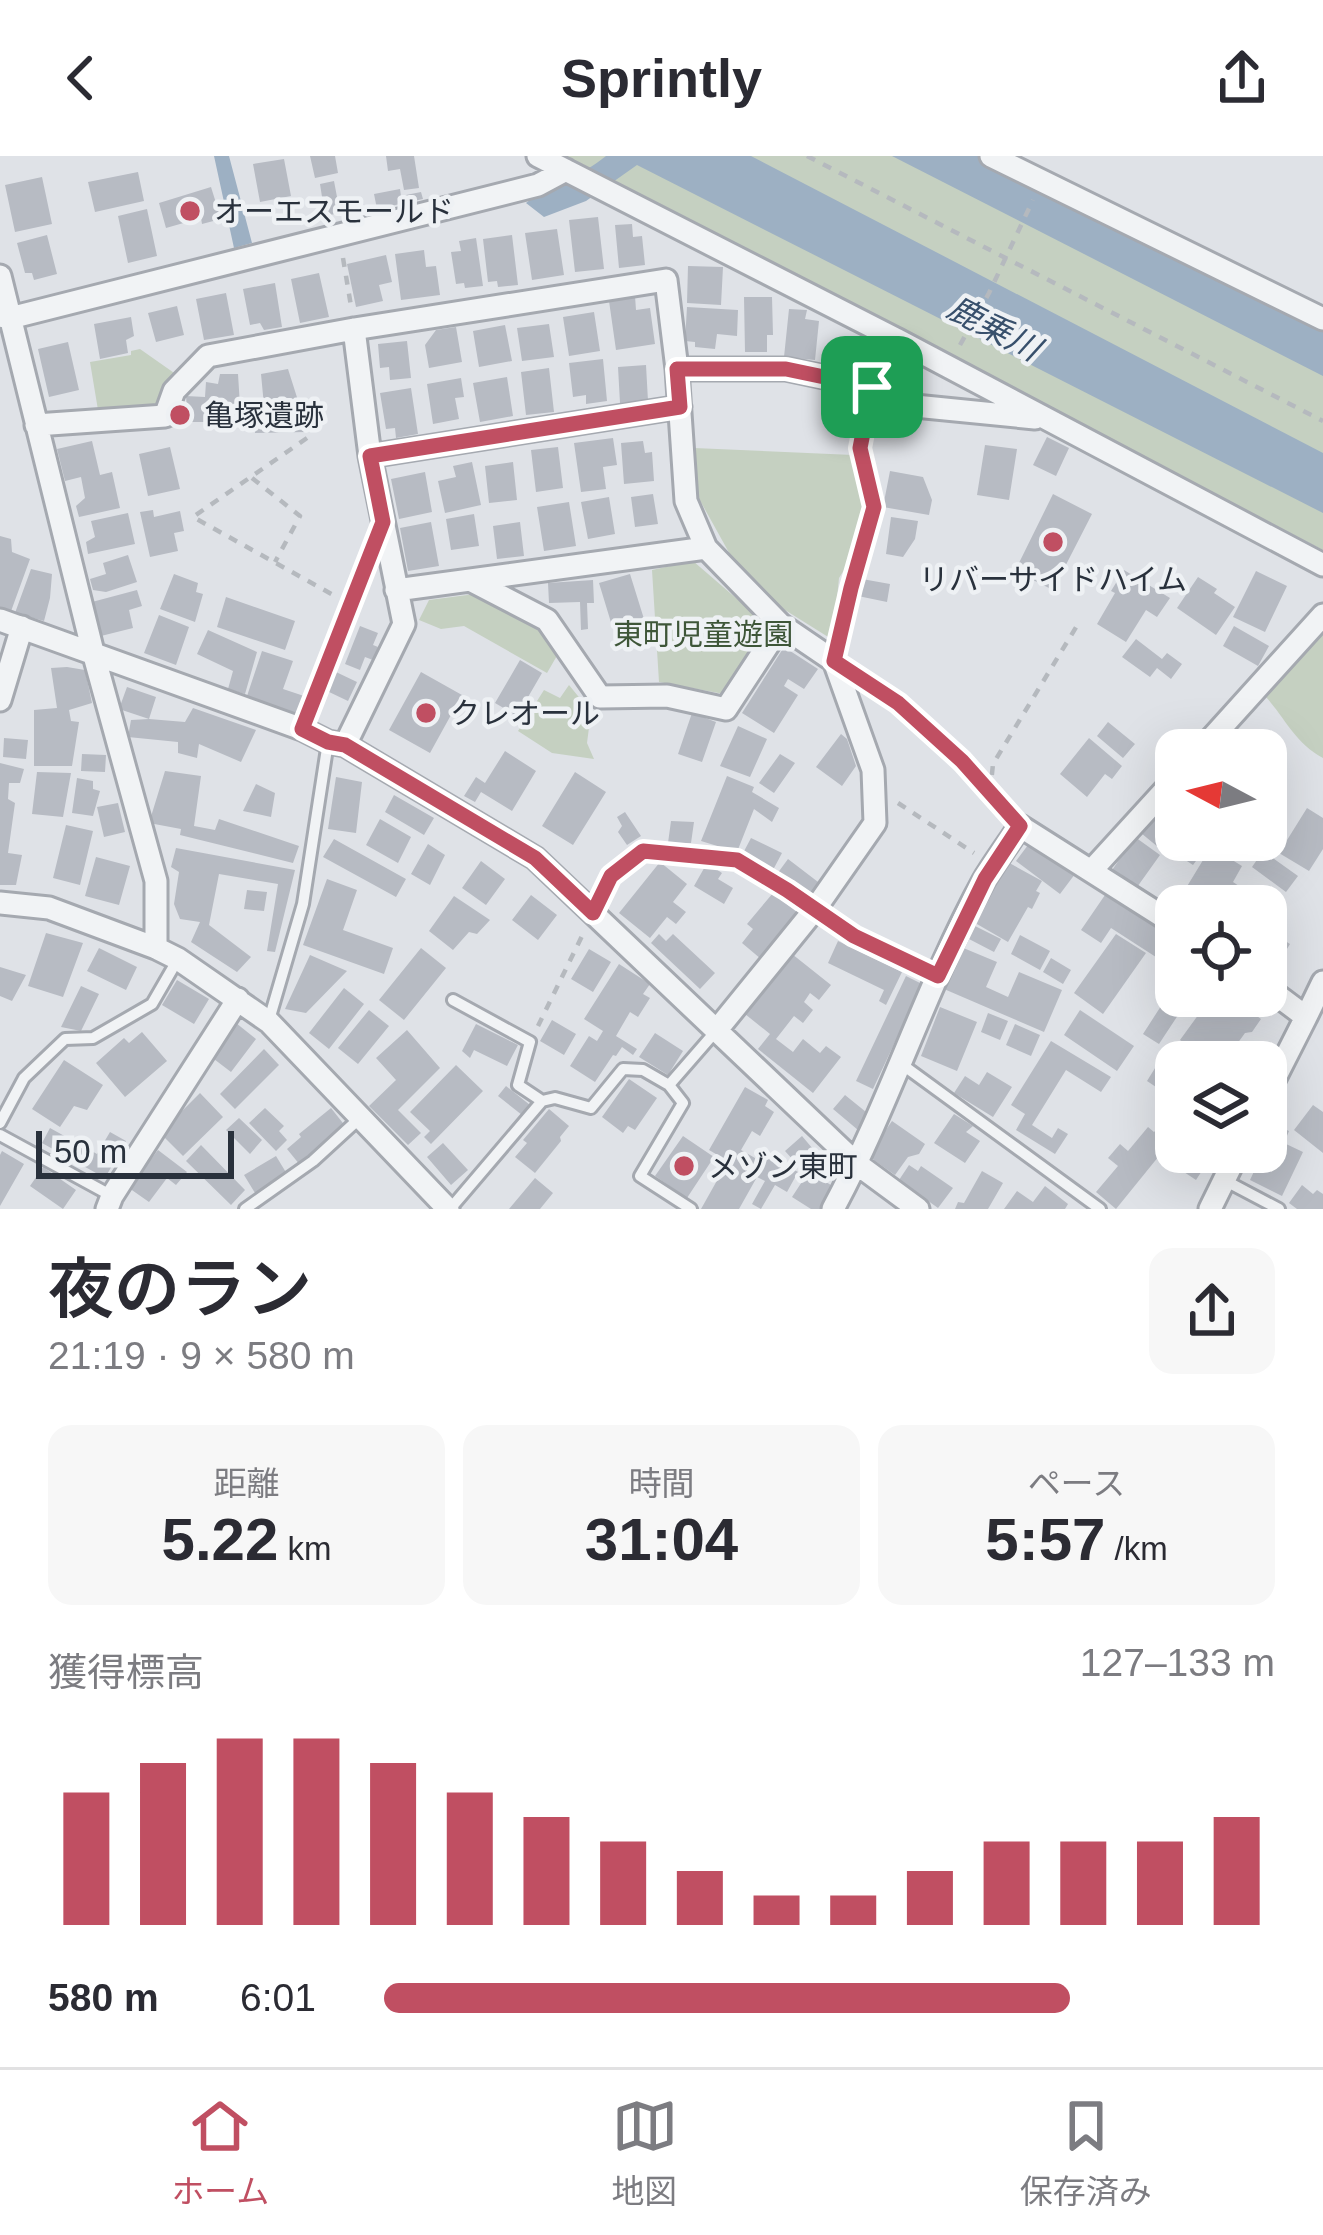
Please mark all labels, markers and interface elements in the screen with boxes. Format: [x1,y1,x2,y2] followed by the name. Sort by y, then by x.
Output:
[48,45,114,111] icon: back
[1209,45,1275,111] icon: share
[561,48,762,108] text: Sprintly
[214,195,454,228] place label: オーエスモールド
[177,198,203,224] marker: オーエスモールド
[942,288,1049,369] water label: 鹿乗川
[821,336,923,438] pin
[839,354,905,420] icon: arrive
[204,399,324,432] place label: 亀塚遺跡
[167,402,193,428] marker: 亀塚遺跡
[1040,529,1066,555] marker: リバーサイドハイム
[919,563,1187,596] place label: リバーサイドハイム
[613,618,793,651] park label: 東町児童遊園
[450,697,600,730] place label: クレオール
[413,700,439,726] marker: クレオール
[1155,729,1287,861] north arrow
[1155,729,1287,1173] map controls
[1155,885,1287,1017] button: locate
[1155,1041,1287,1173] button: layers
[36,1125,234,1178] scale bar
[54,1133,127,1170] text: 50 m
[708,1150,858,1183] place label: メゾン東町
[671,1153,697,1179] marker: メゾン東町
[1149,1248,1275,1374] button: share
[48,1252,312,1326] text: 夜のラン
[48,1334,355,1377] text: 21:19 · 9 × 580 m
[214,1465,280,1502] text: 距離
[629,1465,695,1502] text: 時間
[1028,1465,1125,1502] text: ペース
[162,1506,278,1573] text: 5.22
[585,1506,738,1573] text: 31:04
[985,1506,1105,1573] text: 5:57
[278,1530,331,1567] text: km
[1105,1530,1168,1567] text: /km
[1080,1641,1275,1684] text: 127–133 m
[48,1651,204,1694] text: 獲得標高
[48,1976,159,2019] text: 580 m
[240,1976,316,2019] text: 6:01
[171,2093,269,2213] tab: ホーム
[612,2093,678,2213] tab: 地図
[1020,2093,1152,2213] tab: 保存済み

